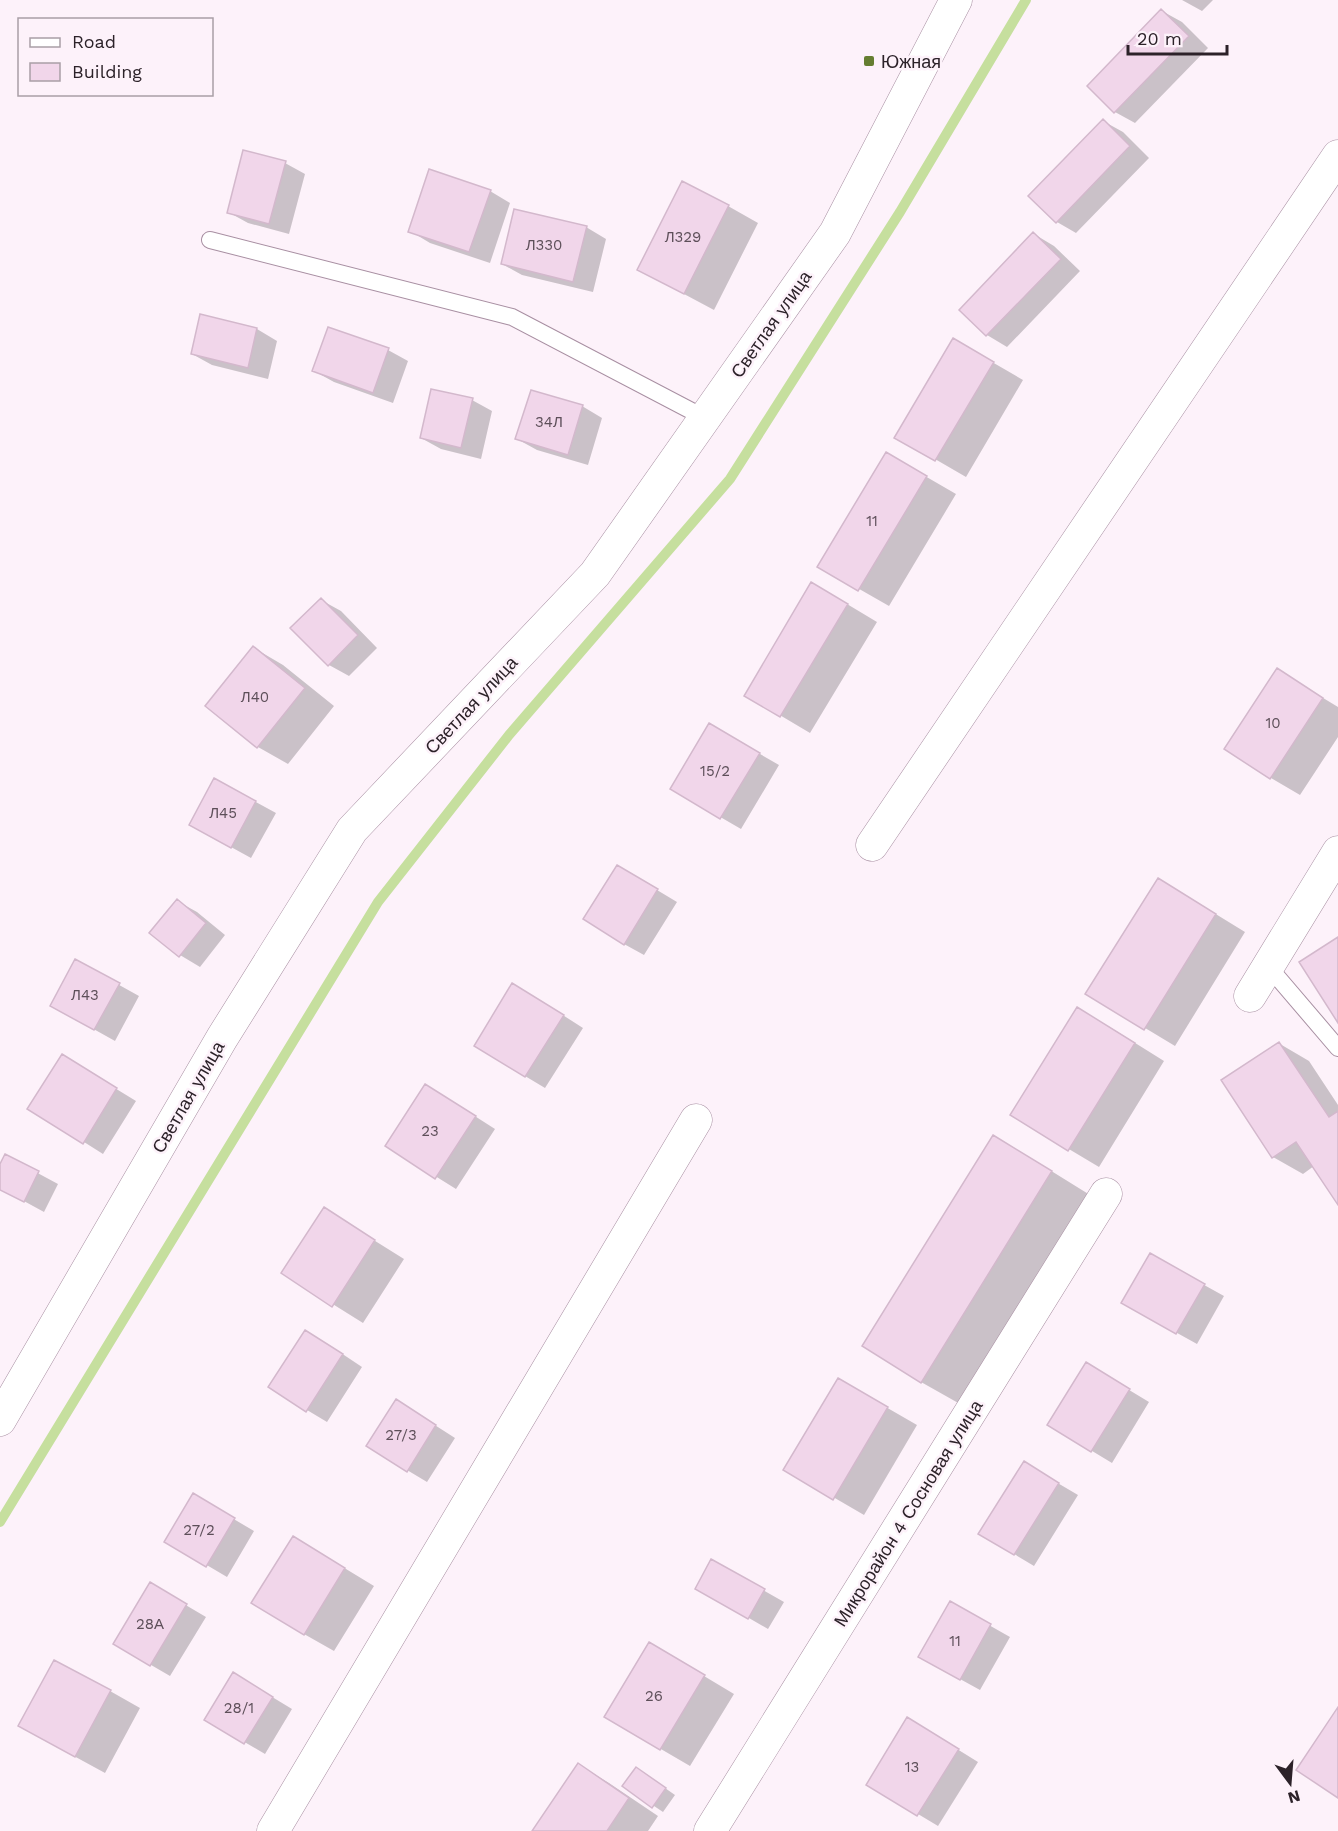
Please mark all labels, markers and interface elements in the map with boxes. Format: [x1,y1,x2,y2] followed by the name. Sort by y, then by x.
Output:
[18,18,213,96] legend
[1128,18,1227,56] scale bar
[1137,28,1182,49] text: 20 m
[72,31,116,52] text: Road
[881,51,941,72] place label: Южная
[862,54,876,68] marker: Южная
[72,61,142,82] text: Building
[665,228,701,246] house number: Л329
[526,236,562,254] house number: Л330
[726,266,816,381] street label: Светлая улица
[535,413,563,431] house number: 34Л
[866,512,878,530] house number: 11
[421,651,522,758] street label: Светлая улица
[241,688,269,706] house number: Л40
[1265,714,1281,732] house number: 10
[700,762,730,780] house number: 15/2
[209,804,237,822] house number: Л45
[71,986,99,1004] house number: Л43
[148,1037,229,1157] street label: Светлая улица
[421,1122,439,1140] house number: 23
[829,1395,987,1630] street label: Микрорайон 4 Сосновая улица
[385,1426,417,1444] house number: 27/3
[183,1521,215,1539] house number: 27/2
[136,1615,164,1633] house number: 28А
[949,1632,961,1650] house number: 11
[645,1687,663,1705] house number: 26
[224,1699,254,1717] house number: 28/1
[1260,1753,1320,1813] north arrow
[905,1758,919,1776] house number: 13
[1286,1786,1302,1808] text: N

